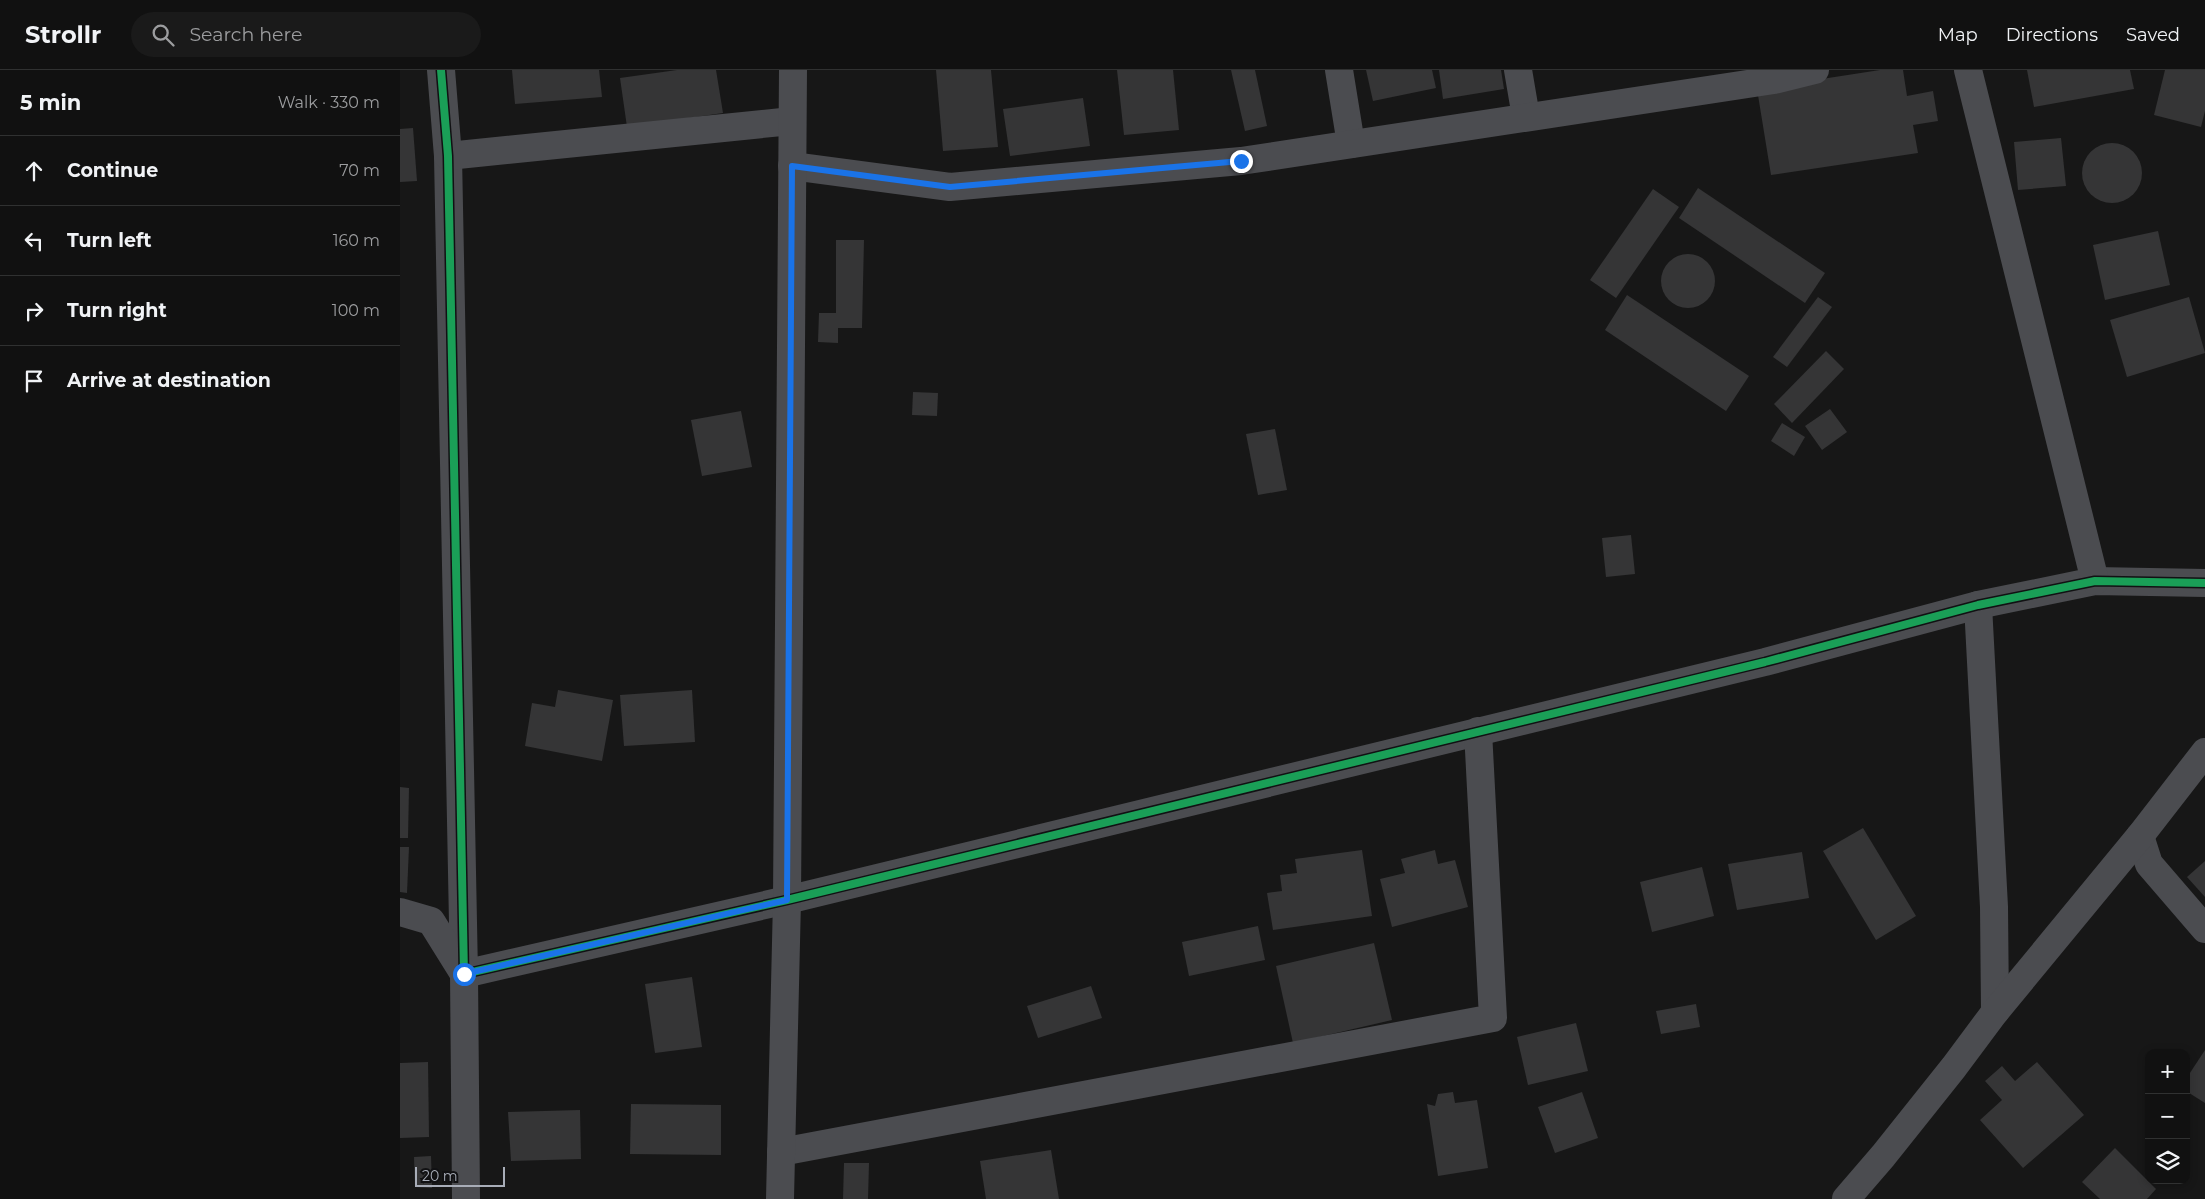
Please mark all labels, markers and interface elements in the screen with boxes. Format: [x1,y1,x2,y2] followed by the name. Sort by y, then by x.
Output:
[131,12,481,57] search box
[25,20,101,49] text: Strollr
[149,21,177,49] icon: search
[189,23,302,46] text: Search here
[1938,24,1978,46] text: Map
[2006,24,2098,46] text: Directions
[2126,24,2180,46] text: Saved
[20,90,81,115] text: 5 min
[278,93,380,112] text: Walk · 330 m
[1230,150,1253,173] route end
[20,157,48,185] icon: ahead
[67,159,158,182] text: Continue
[339,161,380,180] text: 70 m
[20,227,48,255] icon: left
[67,229,152,252] text: Turn left
[333,231,380,250] text: 160 m
[20,297,48,325] icon: right
[67,299,167,322] text: Turn right
[332,301,380,320] text: 100 m
[20,367,48,395] icon: arrive
[67,369,271,392] text: Arrive at destination
[453,963,476,986] route start
[2145,1049,2190,1184] map controls
[2145,1049,2190,1094] button: +
[2145,1094,2190,1139] button: −
[2145,1139,2190,1184] button: layers
[415,1164,505,1187] scale bar
[422,1167,458,1185] text: 20 m

